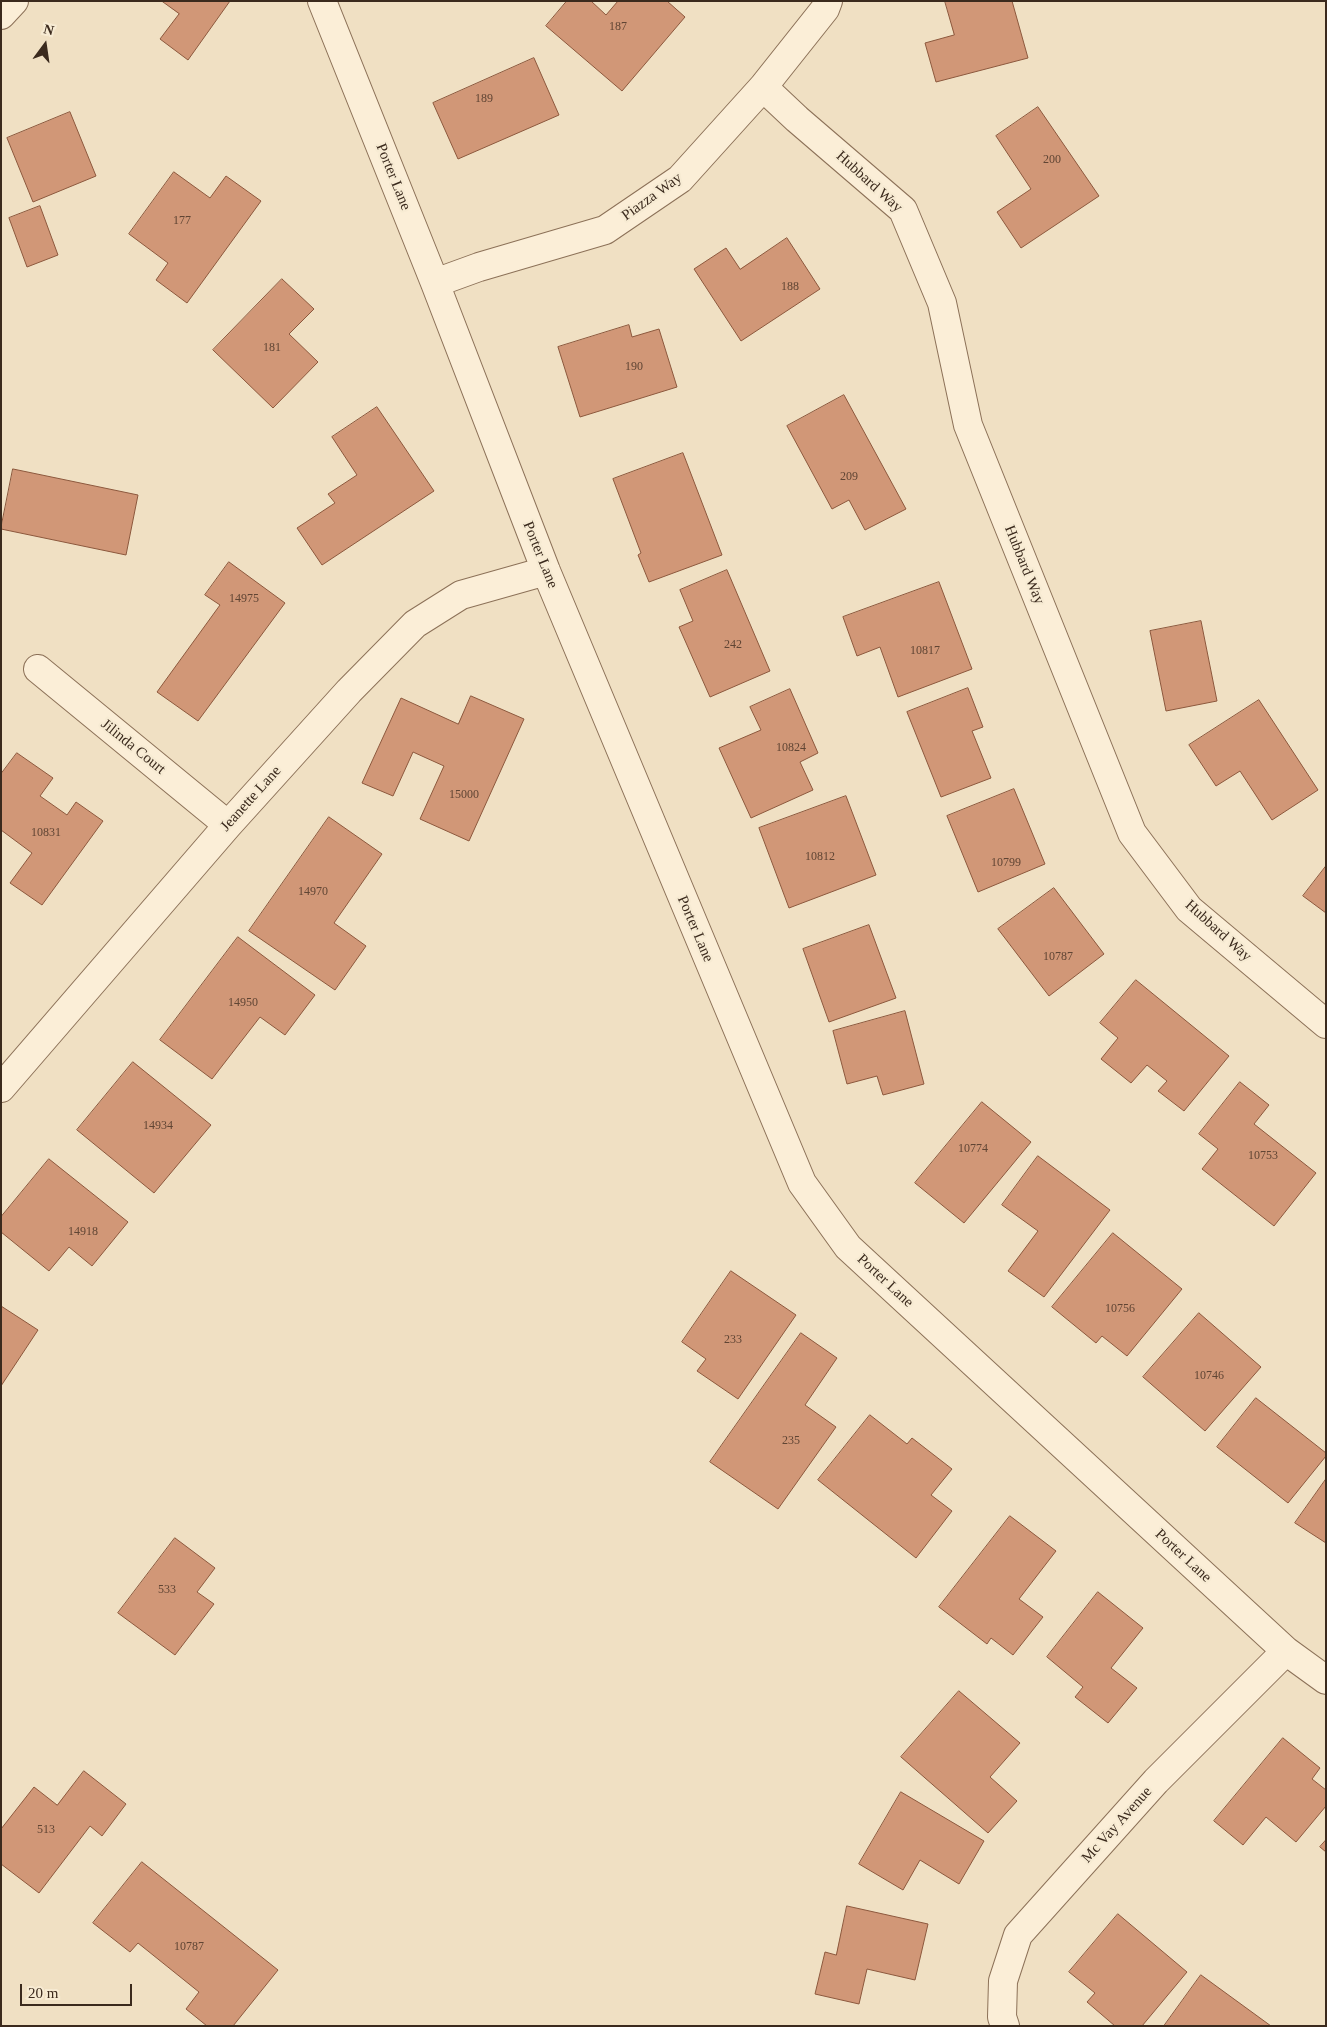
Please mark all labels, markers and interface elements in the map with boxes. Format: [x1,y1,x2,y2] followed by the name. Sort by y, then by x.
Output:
[20,20,70,70] north arrow
[609,20,627,34] house number: 187
[42,21,55,38] text: N
[475,92,493,106] house number: 189
[371,141,415,213] street label: Porter Lane
[832,147,906,217] street label: Hubbard Way
[1043,153,1061,167] house number: 200
[618,169,686,225] street label: Piazza Way
[173,214,191,228] house number: 177
[781,280,799,294] house number: 188
[263,341,281,355] house number: 181
[625,360,643,374] house number: 190
[840,470,858,484] house number: 209
[518,519,562,591] street label: Porter Lane
[1000,523,1048,607] street label: Hubbard Way
[229,592,259,606] house number: 14975
[724,638,742,652] house number: 242
[910,644,940,658] house number: 10817
[97,715,169,779] street label: Jilinda Court
[776,741,806,755] house number: 10824
[217,762,285,836] street label: Jeanette Lane
[449,788,479,802] house number: 15000
[31,826,61,840] house number: 10831
[805,850,835,864] house number: 10812
[991,856,1021,870] house number: 10799
[298,885,328,899] house number: 14970
[673,893,717,965] street label: Porter Lane
[1181,896,1255,966] street label: Hubbard Way
[1043,950,1073,964] house number: 10787
[228,996,258,1010] house number: 14950
[143,1119,173,1133] house number: 14934
[958,1142,988,1156] house number: 10774
[1248,1149,1278,1163] house number: 10753
[68,1225,98,1239] house number: 14918
[853,1250,917,1312] street label: Porter Lane
[1105,1302,1135,1316] house number: 10756
[724,1333,742,1347] house number: 233
[1194,1369,1224,1383] house number: 10746
[782,1434,800,1448] house number: 235
[1151,1525,1215,1587] street label: Porter Lane
[158,1583,176,1597] house number: 533
[1078,1783,1156,1867] street label: Mc Vay Avenue
[37,1823,55,1837] house number: 513
[174,1940,204,1954] house number: 10787
[22,1974,135,2006] scale bar
[28,1985,58,2001] text: 20 m

